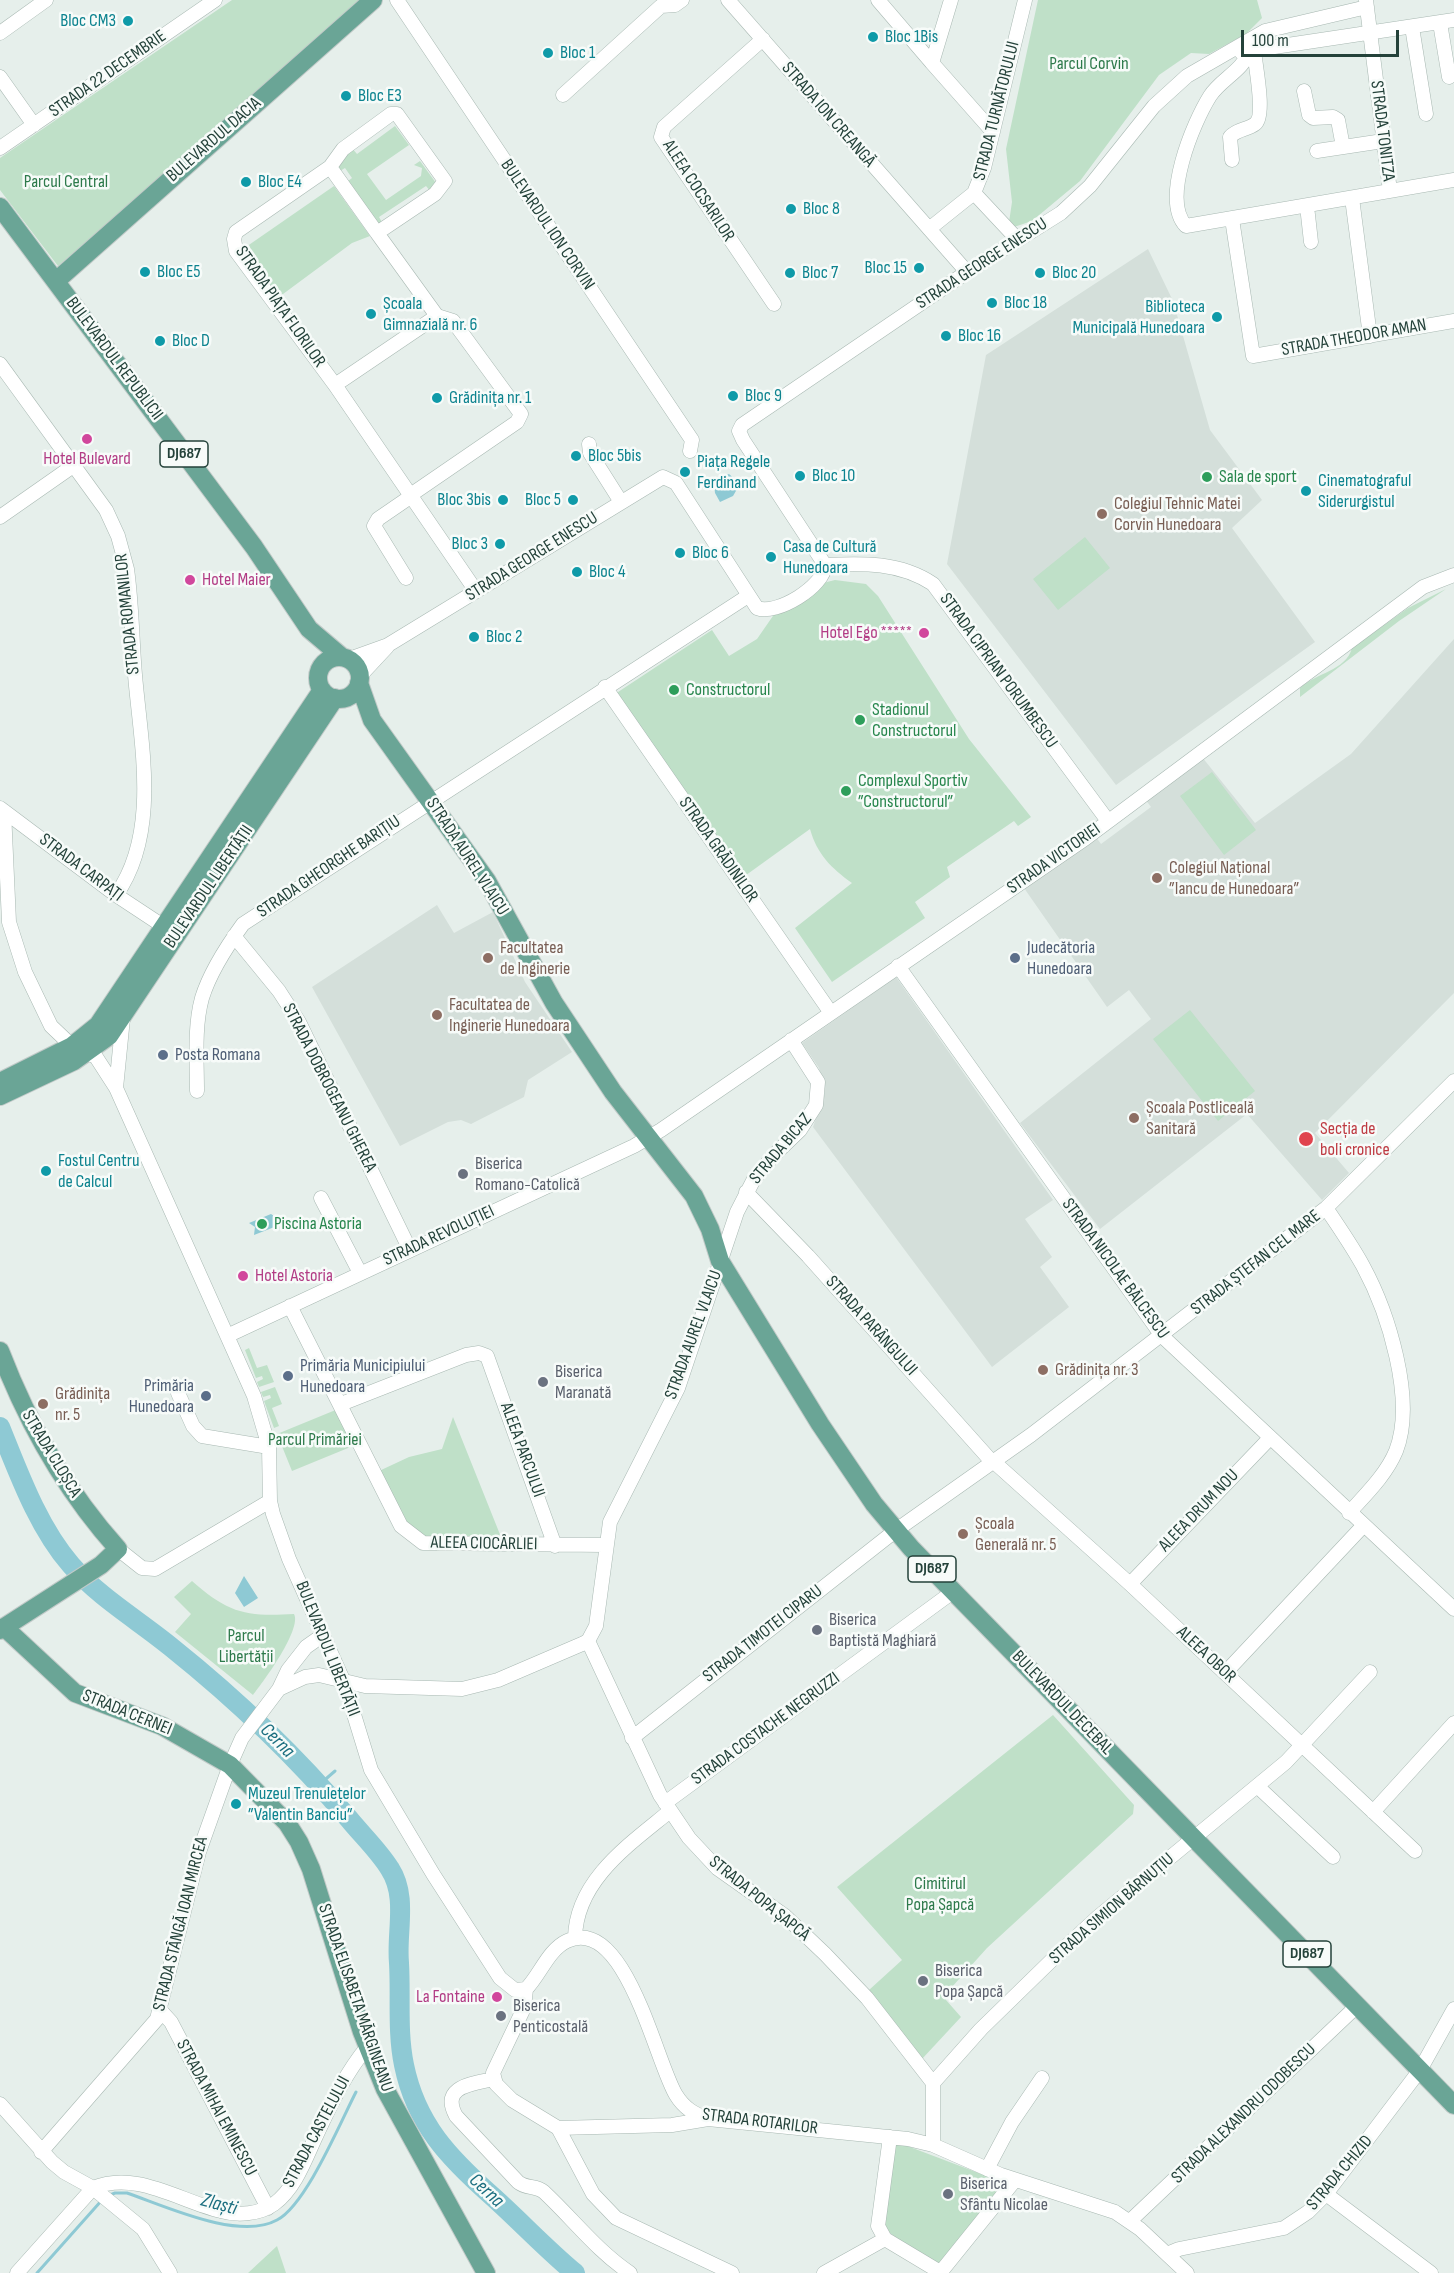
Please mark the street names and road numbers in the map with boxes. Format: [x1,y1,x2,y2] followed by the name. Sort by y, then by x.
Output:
[45,26,171,122] street label: STRADA 22 DECEMBRIE
[969,39,1025,183] street label: STRADA TURNĂTORULUI
[776,58,880,172] street label: STRADA ION CREANGĂ
[1365,79,1399,183] street label: STRADA TONITZA
[162,93,266,187] street label: BULEVARDUL DACIA
[657,136,739,246] street label: ALEEA COCSARILOR
[495,156,599,294] street label: BULEVARDUL ION CORVIN
[912,214,1052,314] street label: STRADA GEORGE ENESCU
[230,242,330,372] street label: STRADA PIAȚA FLORILOR
[61,293,167,425] street label: BULEVARDUL REPUBLICII
[1280,315,1428,361] street label: STRADA THEODOR AMAN
[160,441,208,467] road number: DJ687
[462,508,602,606] street label: STRADA GEORGE ENESCU
[111,552,145,676] street label: STRADA ROMANILOR
[934,589,1062,753] street label: STRADA CIPRIAN PORUMBESCU
[674,793,762,907] street label: STRADA GRĂDINILOR
[421,794,513,920] street label: STRADA AUREL VLAICU
[253,811,405,923] street label: STRADA GHEORGHE BARIȚIU
[1003,819,1105,899] street label: STRADA VICTORIEI
[160,821,258,953] street label: BULEVARDUL LIBERTĂȚII
[35,829,127,907] street label: STRADA CARPAȚI
[277,1000,381,1176] street label: STRADA DOBROGEANU GHEREA
[745,1109,817,1189] street label: STRADA BICAZ
[1057,1194,1173,1344] street label: STRADA NICOLAE BĂLCESCU
[380,1201,498,1271] street label: STRADA REVOLUȚIEI
[1187,1206,1325,1320] street label: STRADA ȘTEFAN CEL MARE
[661,1268,727,1402] street label: STRADA AUREL VLAICU
[821,1272,921,1380] street label: STRADA PARÂNGULUI
[495,1400,549,1500] street label: ALEEA PARCULUI
[17,1406,85,1502] street label: STRADA CLOȘCA
[1154,1465,1244,1557] street label: ALEEA DRUM NOU
[430,1532,538,1556] street label: ALEEA CIOCÂRLIEI
[908,1556,956,1582] road number: DJ687
[290,1578,364,1720] street label: BULEVARDUL LIBERTĂȚII
[699,1581,827,1687] street label: STRADA TIMOTEI CIPARU
[1172,1622,1240,1688] street label: ALEEA OBOR
[1007,1646,1117,1760] street label: BULEVARDUL DECEBAL
[688,1668,844,1790] street label: STRADA COSTACHE NEGRUZZI
[79,1685,175,1741] street label: STRADA CERNEI
[149,1835,213,2013] street label: STRADA STÂNGĂ IOAN MIRCEA
[1045,1849,1179,1969] street label: STRADA SIMION BĂRNUȚIU
[704,1852,814,1946] street label: STRADA POPA ȘAPCĂ
[313,1901,397,2095] street label: STRADA ELISABETA MĂRGINEANU
[1283,1941,1331,1967] road number: DJ687
[171,2036,261,2180] street label: STRADA MIHAI EMINESCU
[1167,2039,1321,2189] street label: STRADA ALEXANDRU ODOBESCU
[279,2073,355,2191] street label: STRADA CASTELULUI
[701,2104,819,2140] street label: STRADA ROTARILOR
[1302,2131,1378,2215] street label: STRADA CHIZID

